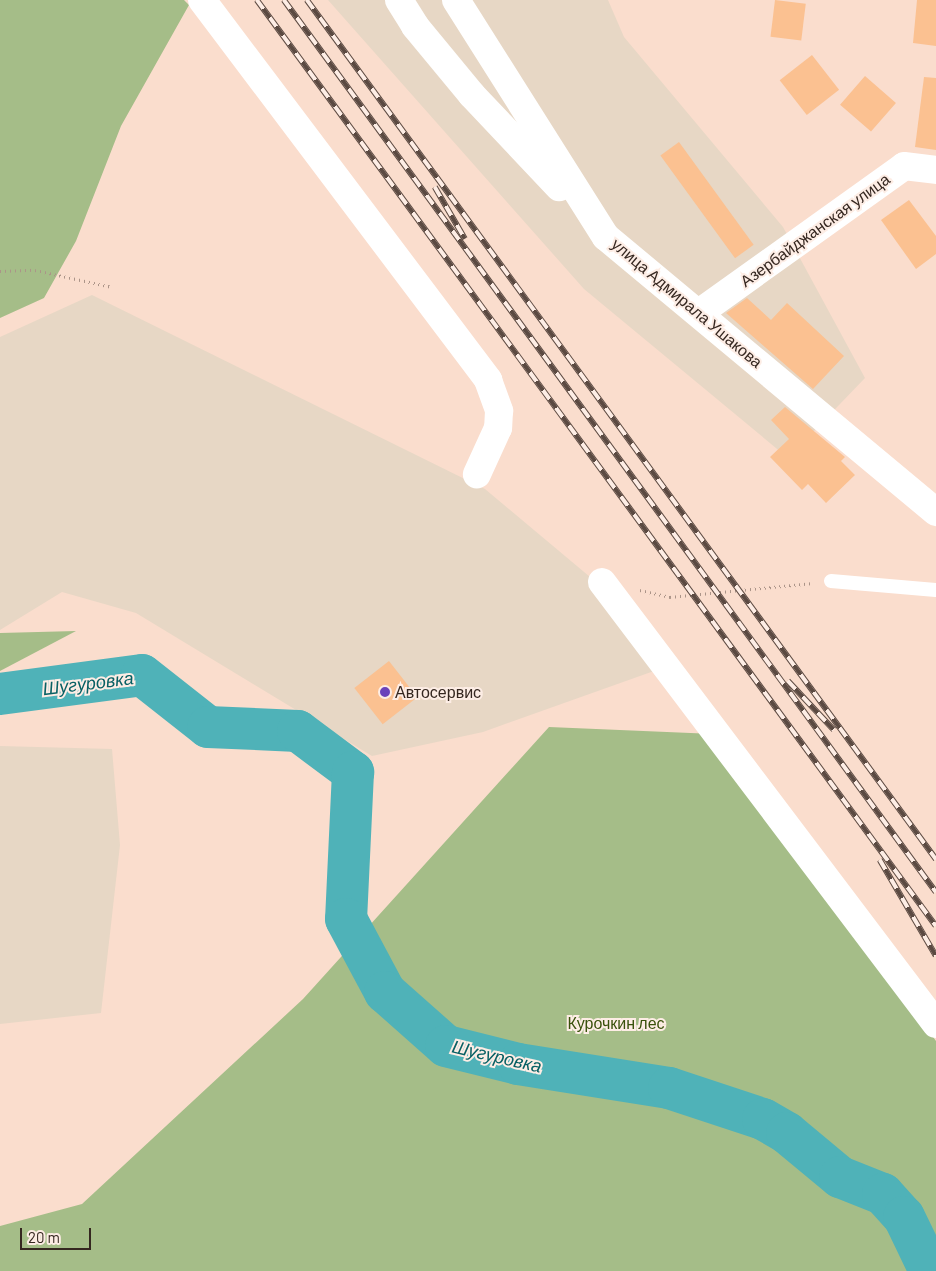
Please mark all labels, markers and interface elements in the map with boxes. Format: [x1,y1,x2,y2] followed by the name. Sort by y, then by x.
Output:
[736,169,894,291] street label: Азербайджанская улица
[608,234,766,372] street label: улица Адмирала Ушакова
[41,667,135,699] water label: Шугуровка
[395,682,481,702] place label: Автосервис
[379,686,391,698] marker: Автосервис
[567,1013,665,1033] park label: Курочкин лес
[450,1035,544,1077] water label: Шугуровка
[22,1218,94,1250] scale bar
[28,1228,60,1246] text: 20 m

